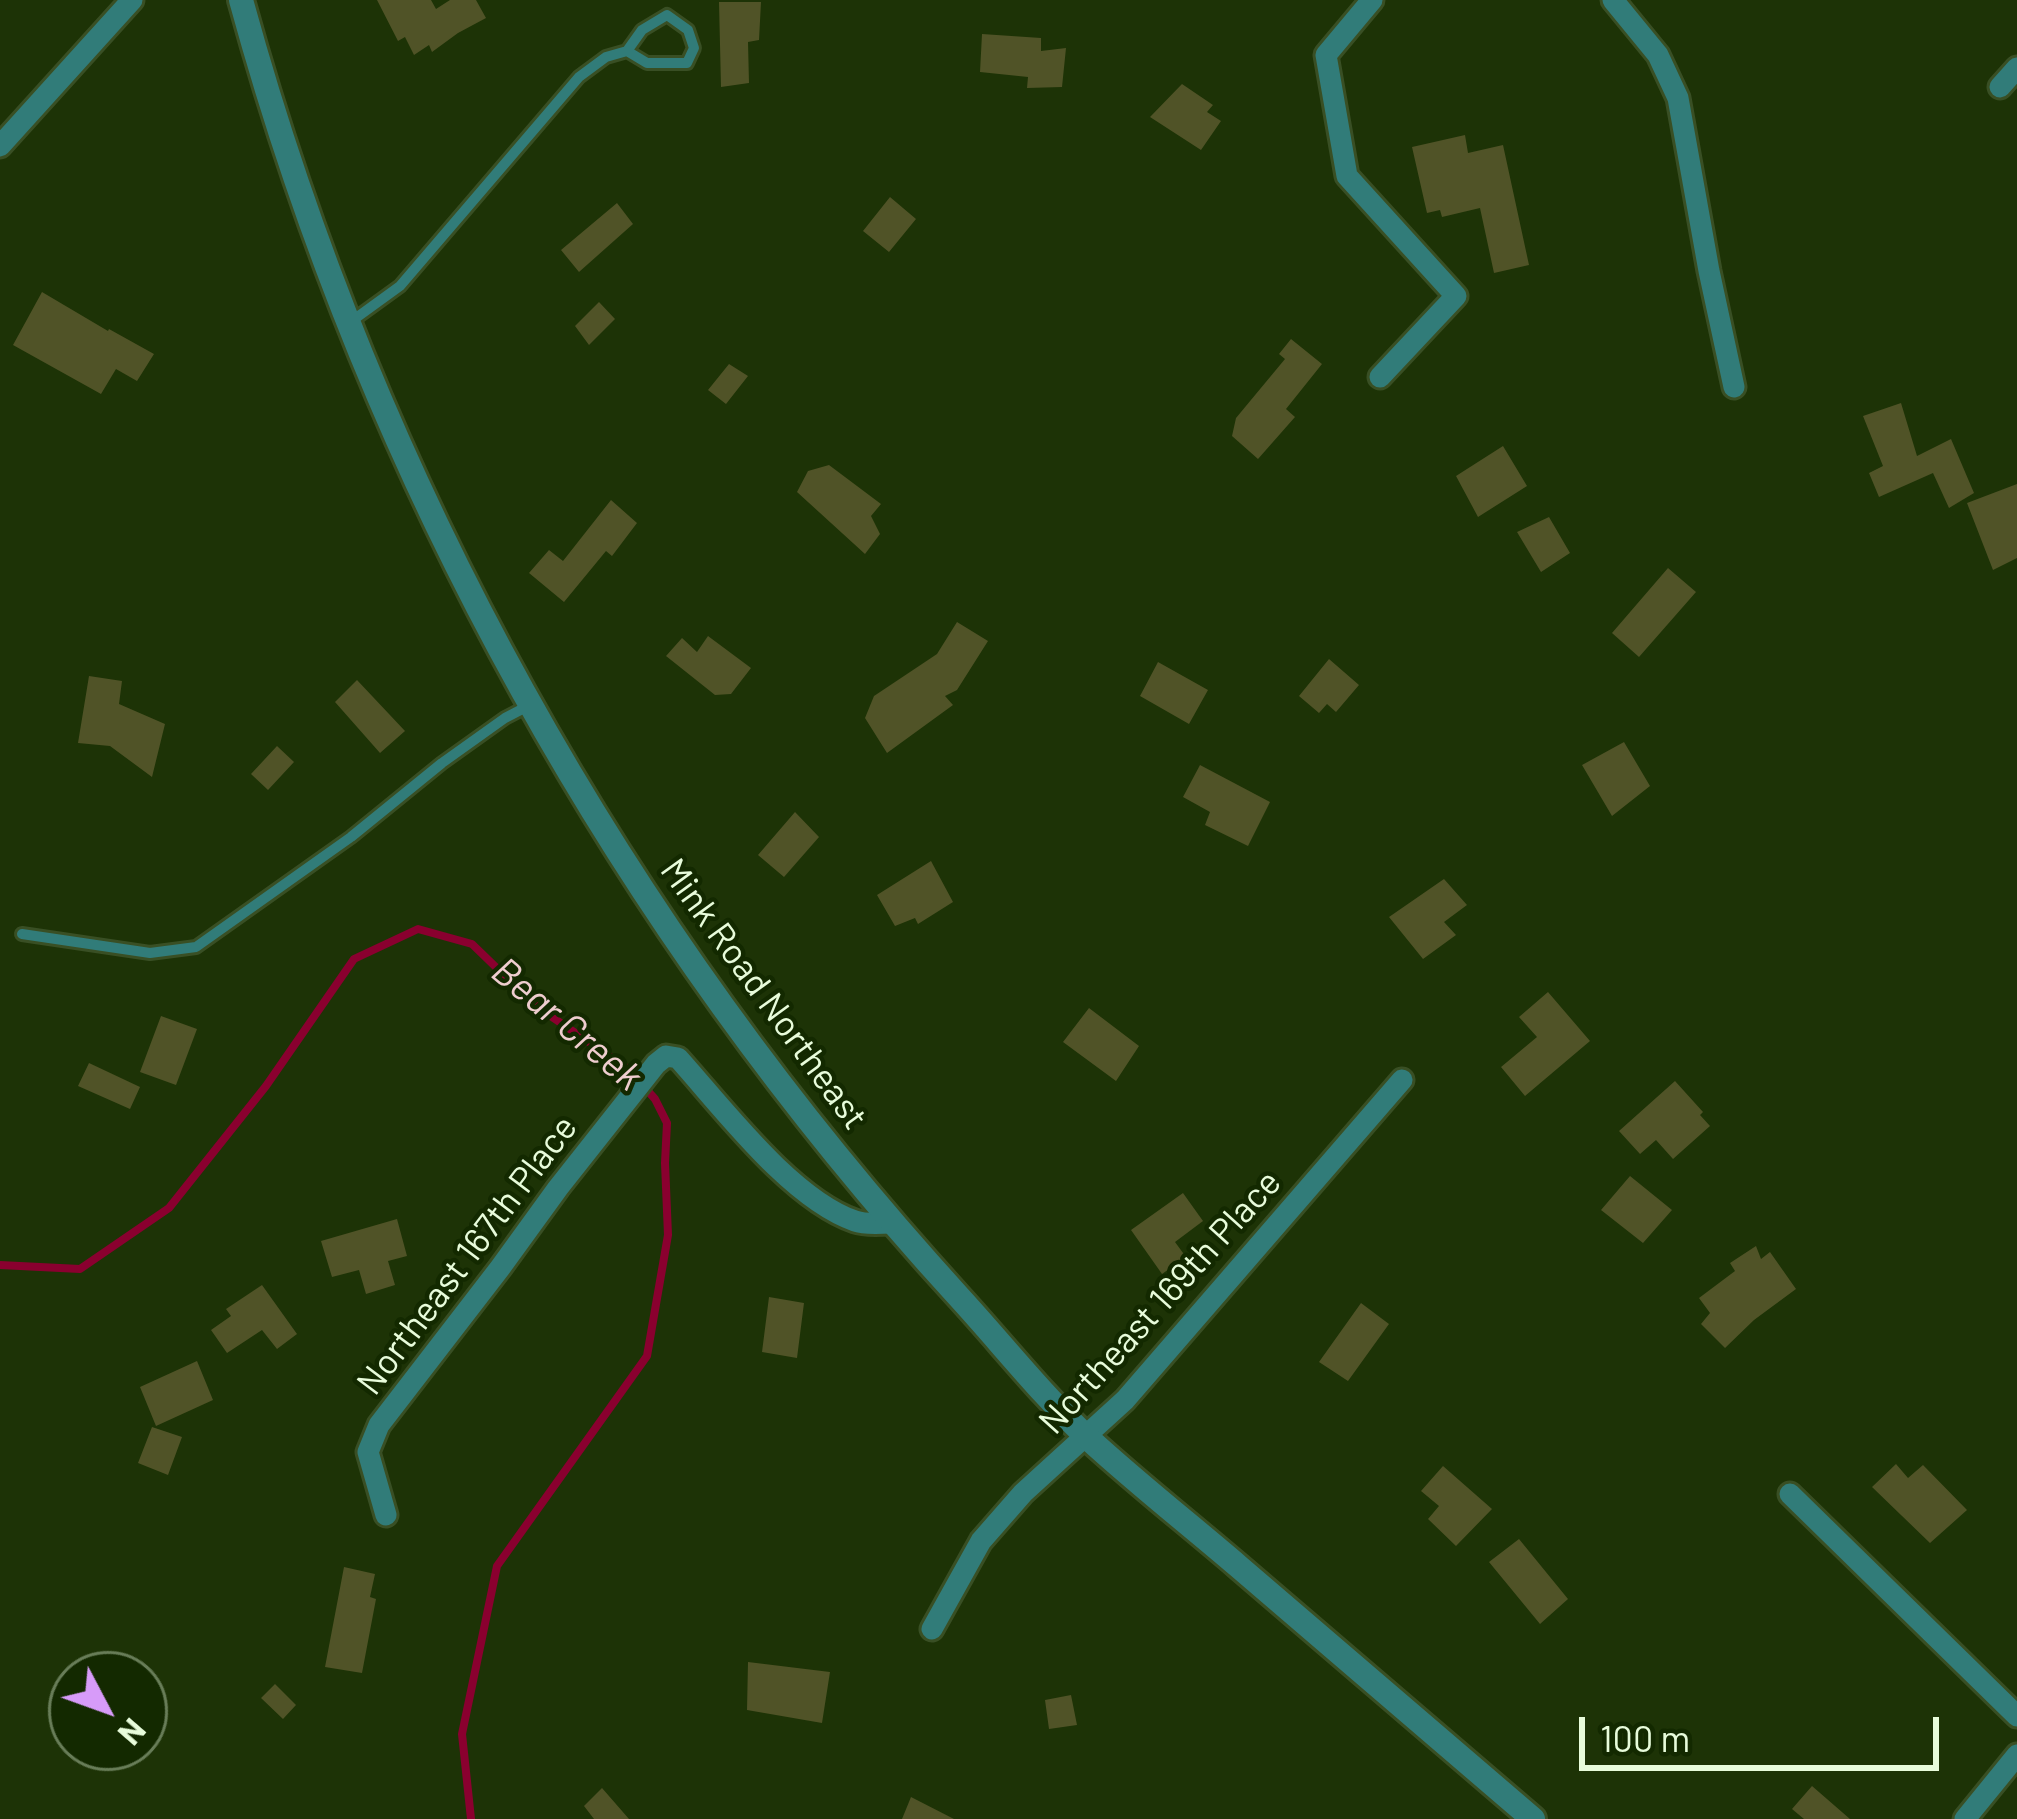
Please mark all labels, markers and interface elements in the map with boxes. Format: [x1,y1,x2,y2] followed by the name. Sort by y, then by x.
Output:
[651,850,877,1138] street label: Mink Road Northeast
[482,948,652,1100] water label: Bear Creek
[348,1107,586,1403] street label: Northeast 167th Place
[1030,1161,1290,1443] street label: Northeast 169th Place
[48,1651,168,1771] north arrow
[1585,1693,1945,1767] scale bar
[111,1711,155,1754] text: N
[1600,1716,1690,1759] text: 100 m

